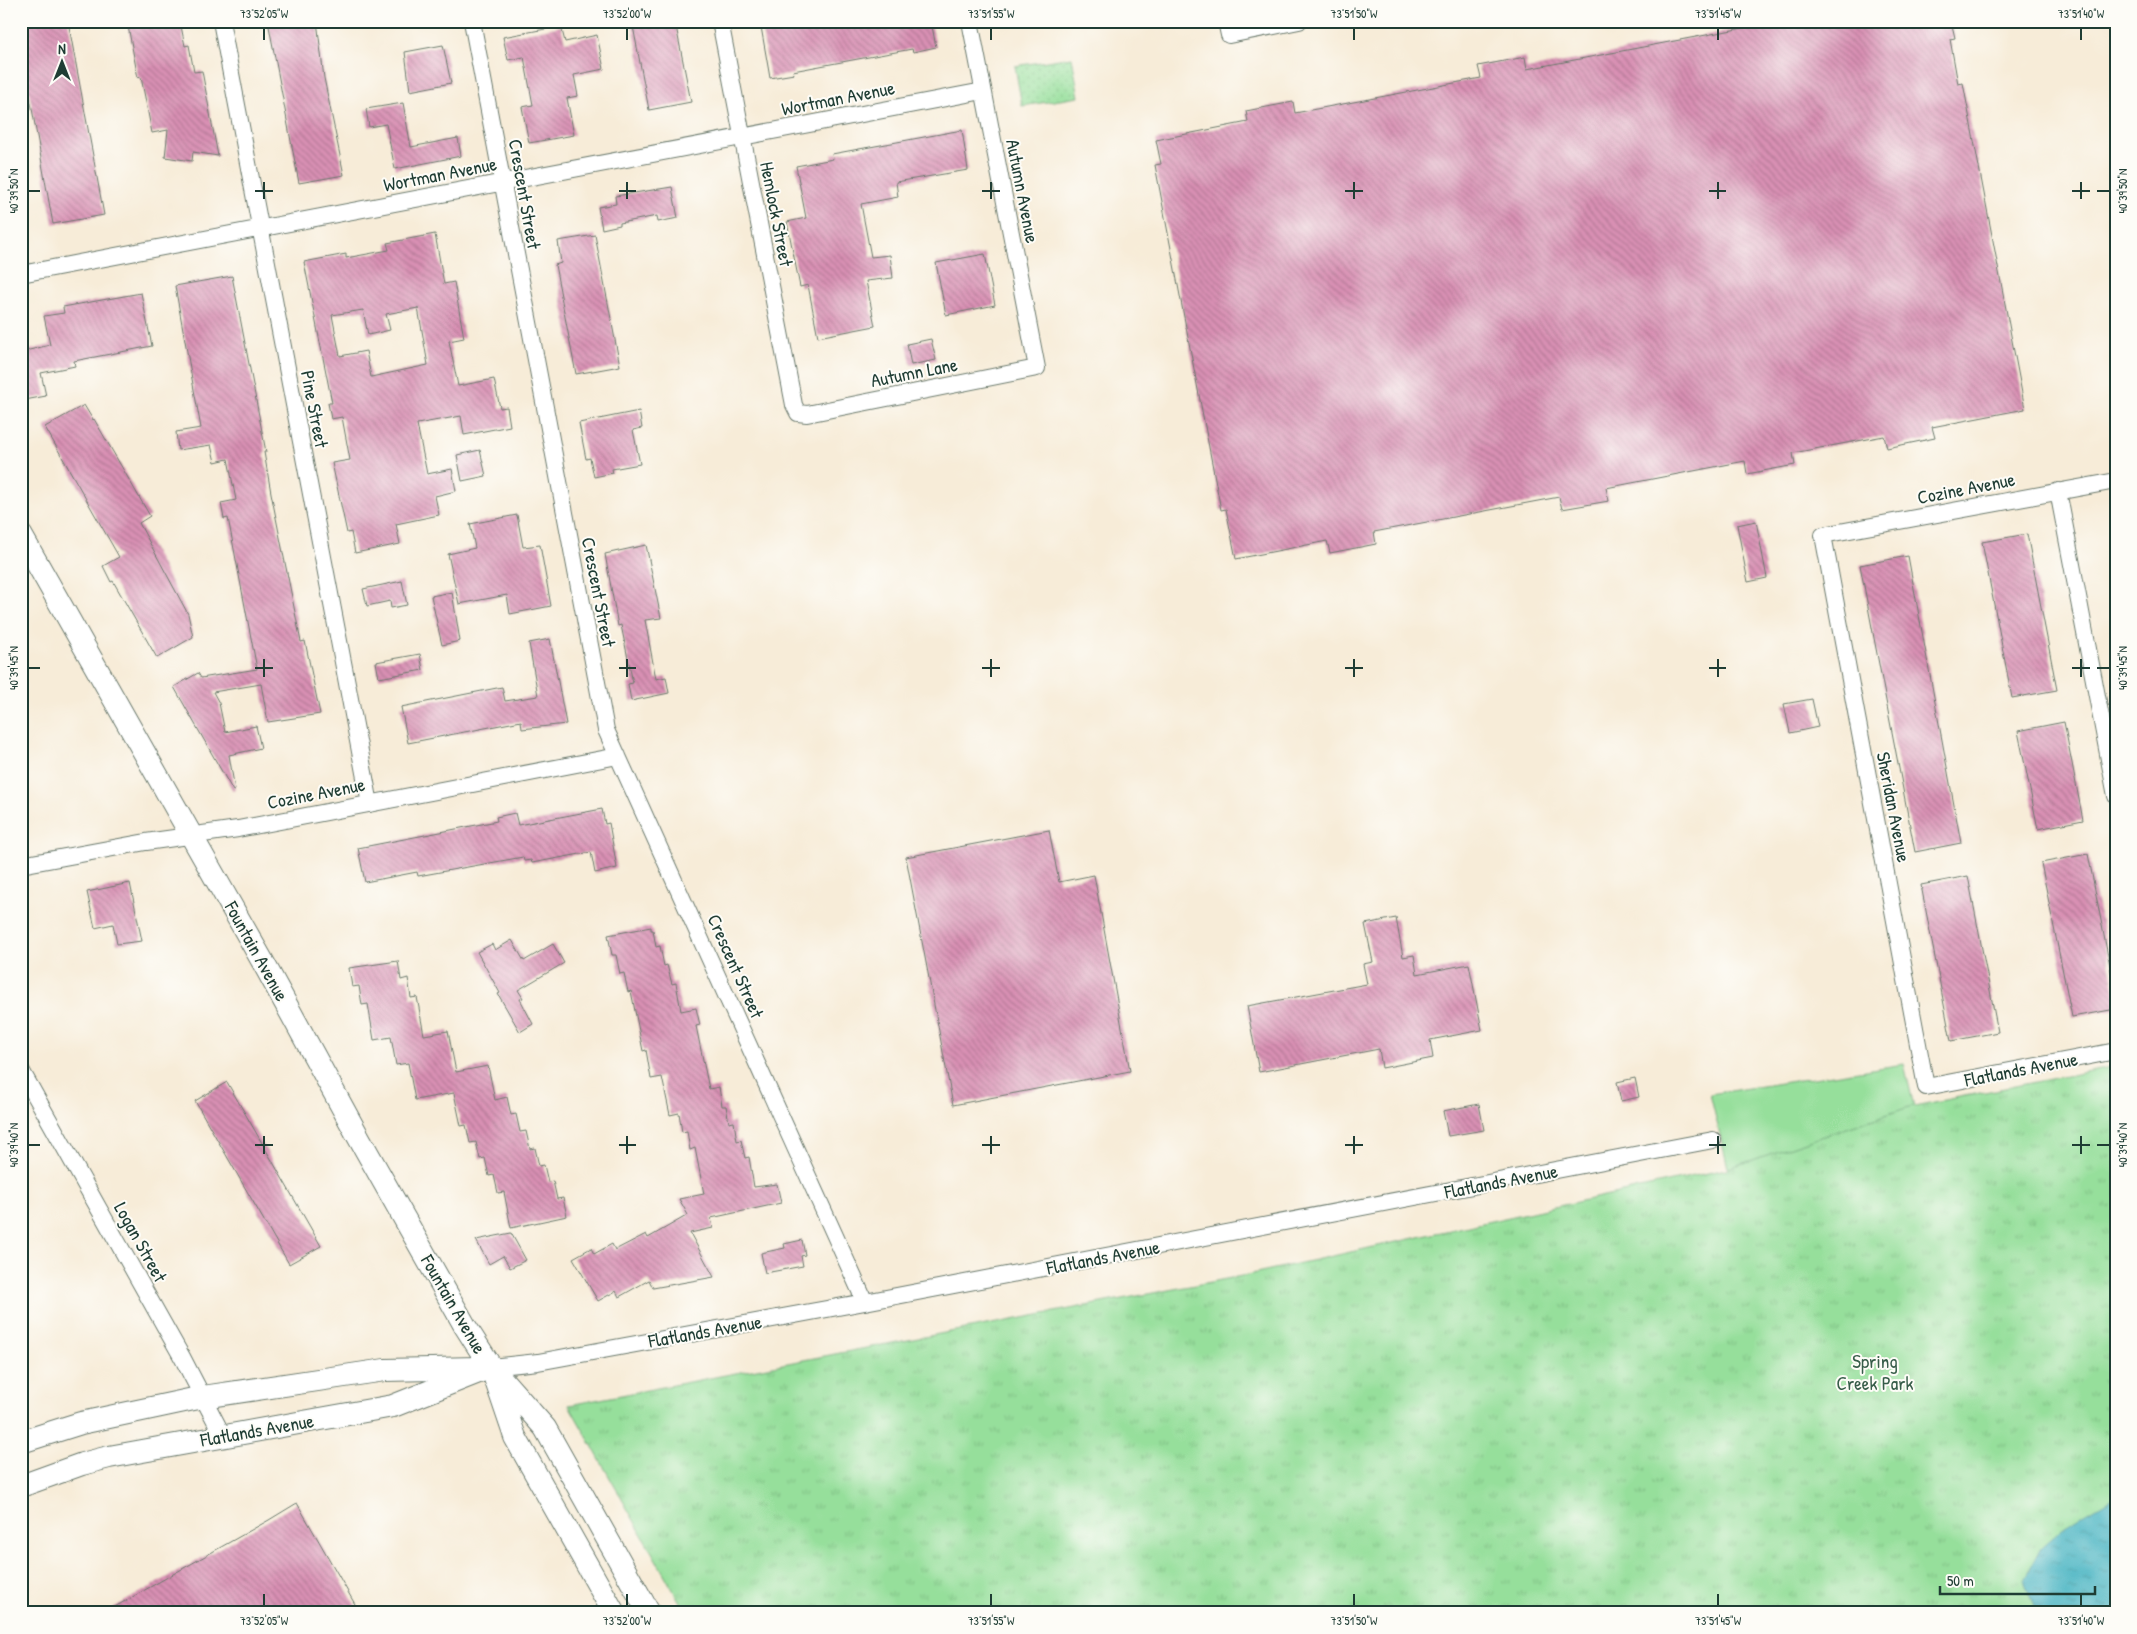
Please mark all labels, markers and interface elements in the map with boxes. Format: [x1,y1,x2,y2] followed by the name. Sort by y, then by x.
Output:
[240,5,289,22] text: 73°52'05"W
[603,5,652,22] text: 73°52'00"W
[968,5,1015,22] text: 73°51'55"W
[1331,5,1378,22] text: 73°51'50"W
[1695,5,1742,22] text: 73°51'45"W
[2058,5,2105,22] text: 73°51'40"W
[38,38,88,88] north arrow
[58,39,66,58] text: N
[779,74,897,122] street label: Wortman Avenue
[503,137,548,252] street label: Crescent Street
[1000,137,1046,245] street label: Autumn Avenue
[381,150,499,198] street label: Wortman Avenue
[754,160,800,269] street label: Hemlock Street
[5,169,22,213] text: 40°39'50"N
[2114,169,2131,213] text: 40°39'50"N
[869,351,960,393] street label: Autumn Lane
[295,368,335,450] street label: Pine Street
[1915,466,2018,510] street label: Cozine Avenue
[576,535,622,650] street label: Crescent Street
[5,646,22,690] text: 40°39'45"N
[2114,646,2131,690] text: 40°39'45"N
[1871,750,1918,865] street label: Sheridan Avenue
[265,771,368,815] street label: Cozine Avenue
[218,896,295,1006] street label: Fountain Avenue
[701,910,771,1023] street label: Crescent Street
[1961,1045,2080,1093] street label: Flatlands Avenue
[5,1123,22,1167] text: 40°39'40"N
[2114,1123,2131,1167] text: 40°39'40"N
[1441,1157,1560,1205] street label: Flatlands Avenue
[108,1197,174,1287] street label: Logan Street
[1043,1233,1162,1281] street label: Flatlands Avenue
[415,1249,493,1359] street label: Fountain Avenue
[645,1308,764,1354] street label: Flatlands Avenue
[1837,1348,1914,1396] park label: Spring Creek Park
[197,1407,316,1453] street label: Flatlands Avenue
[1940,1564,2094,1596] scale bar
[1947,1570,1974,1591] text: 50 m
[240,1612,289,1629] text: 73°52'05"W
[603,1612,652,1629] text: 73°52'00"W
[968,1612,1015,1629] text: 73°51'55"W
[1331,1612,1378,1629] text: 73°51'50"W
[1695,1612,1742,1629] text: 73°51'45"W
[2058,1612,2105,1629] text: 73°51'40"W

